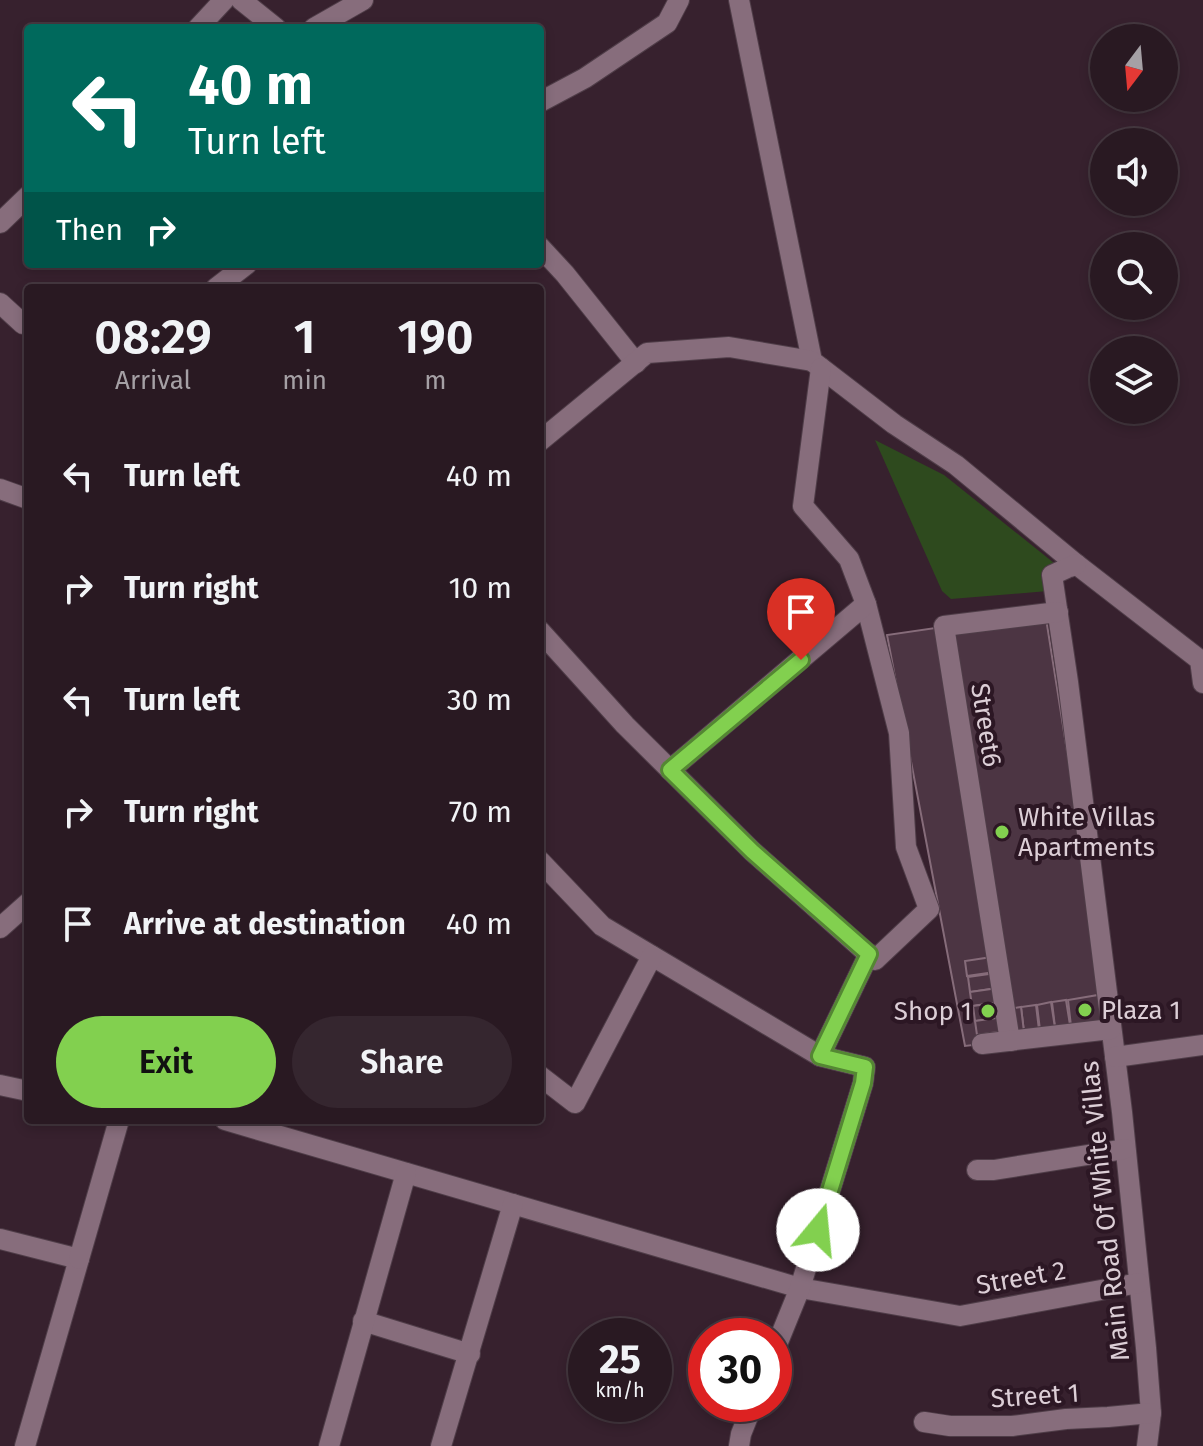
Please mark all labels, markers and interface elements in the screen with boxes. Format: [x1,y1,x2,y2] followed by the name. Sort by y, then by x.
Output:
[1090,24,1178,112] north arrow
[1090,24,1178,424] map controls
[188,52,313,119] text: 40 m
[56,56,160,160] icon: left
[188,120,326,164] text: Turn left
[1090,128,1178,216] button: sound
[139,208,183,252] icon: right
[56,212,123,248] text: Then
[1090,232,1178,320] button: search
[94,308,212,366] text: 08:29
[294,308,316,366] text: 1
[397,308,474,366] text: 190
[1090,336,1178,424] button: layers
[115,365,191,396] text: Arrival
[282,365,327,396] text: min
[424,365,447,396] text: m
[56,454,100,498] icon: left
[124,458,240,494] text: Turn left
[446,458,512,494] text: 40 m
[56,566,100,610] icon: right
[124,570,259,606] text: Turn right
[449,570,512,606] text: 10 m
[767,578,835,660] pin
[779,590,823,634] icon: arrive
[56,678,100,722] icon: left
[964,681,1008,769] street label: Street6
[124,682,240,718] text: Turn left
[447,682,512,718] text: 30 m
[56,790,100,834] icon: right
[124,794,259,830] text: Turn right
[449,794,512,830] text: 70 m
[1018,802,1155,863] place label: White Villas Apartments
[993,823,1011,841] marker: White Villas Apartments
[56,902,100,946] icon: arrive
[124,906,406,942] text: Arrive at destination
[446,906,512,942] text: 40 m
[1101,995,1181,1026] place label: Plaza 1
[894,996,972,1027] place label: Shop 1
[1076,1001,1094,1019] marker: Plaza 1
[979,1002,997,1020] marker: Shop 1
[56,1016,276,1108] button: Exit
[292,1016,512,1108] button: Share
[1074,1060,1136,1362] street label: Main Road Of White Villas
[776,1188,860,1272] position arrow
[974,1255,1068,1301] street label: Street 2
[688,1318,792,1422] speed limit sign: 30
[599,1336,641,1384] text: 25
[990,1377,1080,1415] street label: Street 1
[595,1378,645,1402] text: km/h

